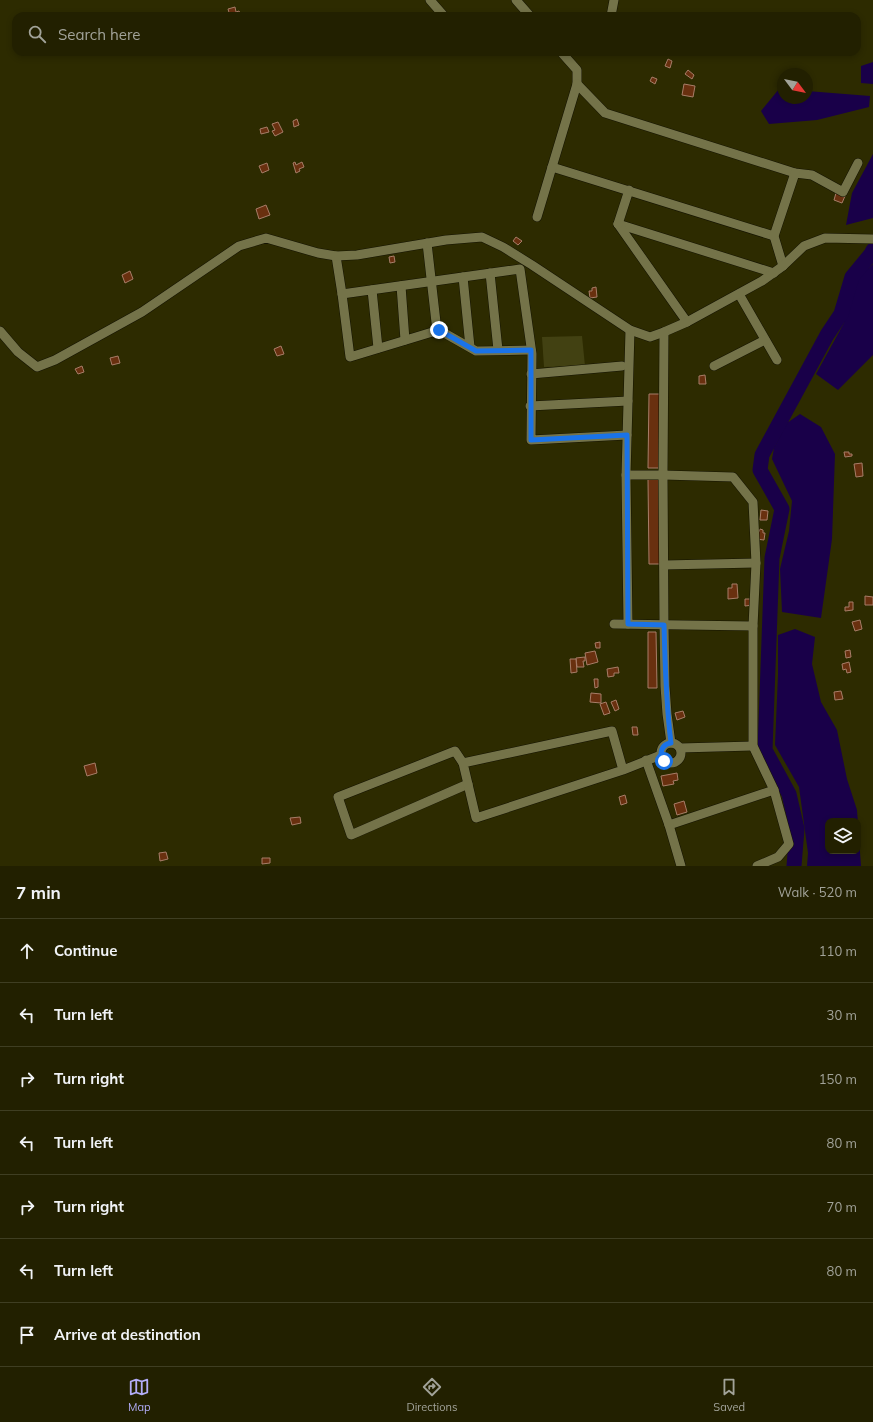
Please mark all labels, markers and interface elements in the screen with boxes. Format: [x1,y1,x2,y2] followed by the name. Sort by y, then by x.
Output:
[12,12,861,56] search box
[26,23,48,45] icon: search
[58,25,140,44] text: Search here
[777,68,813,104] north arrow
[430,321,448,339] route end
[655,752,673,770] route start
[825,818,861,854] map controls
[825,818,861,854] button: layers
[16,882,61,903] text: 7 min
[778,884,857,900] text: Walk · 520 m
[16,940,38,962] icon: ahead
[54,941,117,960] text: Continue
[819,943,857,959] text: 110 m
[16,1004,38,1026] icon: left
[54,1005,113,1024] text: Turn left
[827,1007,857,1023] text: 30 m
[16,1068,38,1090] icon: right
[54,1069,124,1088] text: Turn right
[819,1071,857,1087] text: 150 m
[16,1132,38,1154] icon: left
[54,1133,113,1152] text: Turn left
[827,1135,857,1151] text: 80 m
[16,1196,38,1218] icon: right
[54,1197,124,1216] text: Turn right
[827,1199,857,1215] text: 70 m
[16,1260,38,1282] icon: left
[54,1261,113,1280] text: Turn left
[827,1263,857,1279] text: 80 m
[16,1324,38,1346] icon: arrive
[54,1325,201,1344] text: Arrive at destination
[128,1376,151,1414] tab: Map
[407,1376,457,1414] tab: Directions
[713,1376,745,1414] tab: Saved

